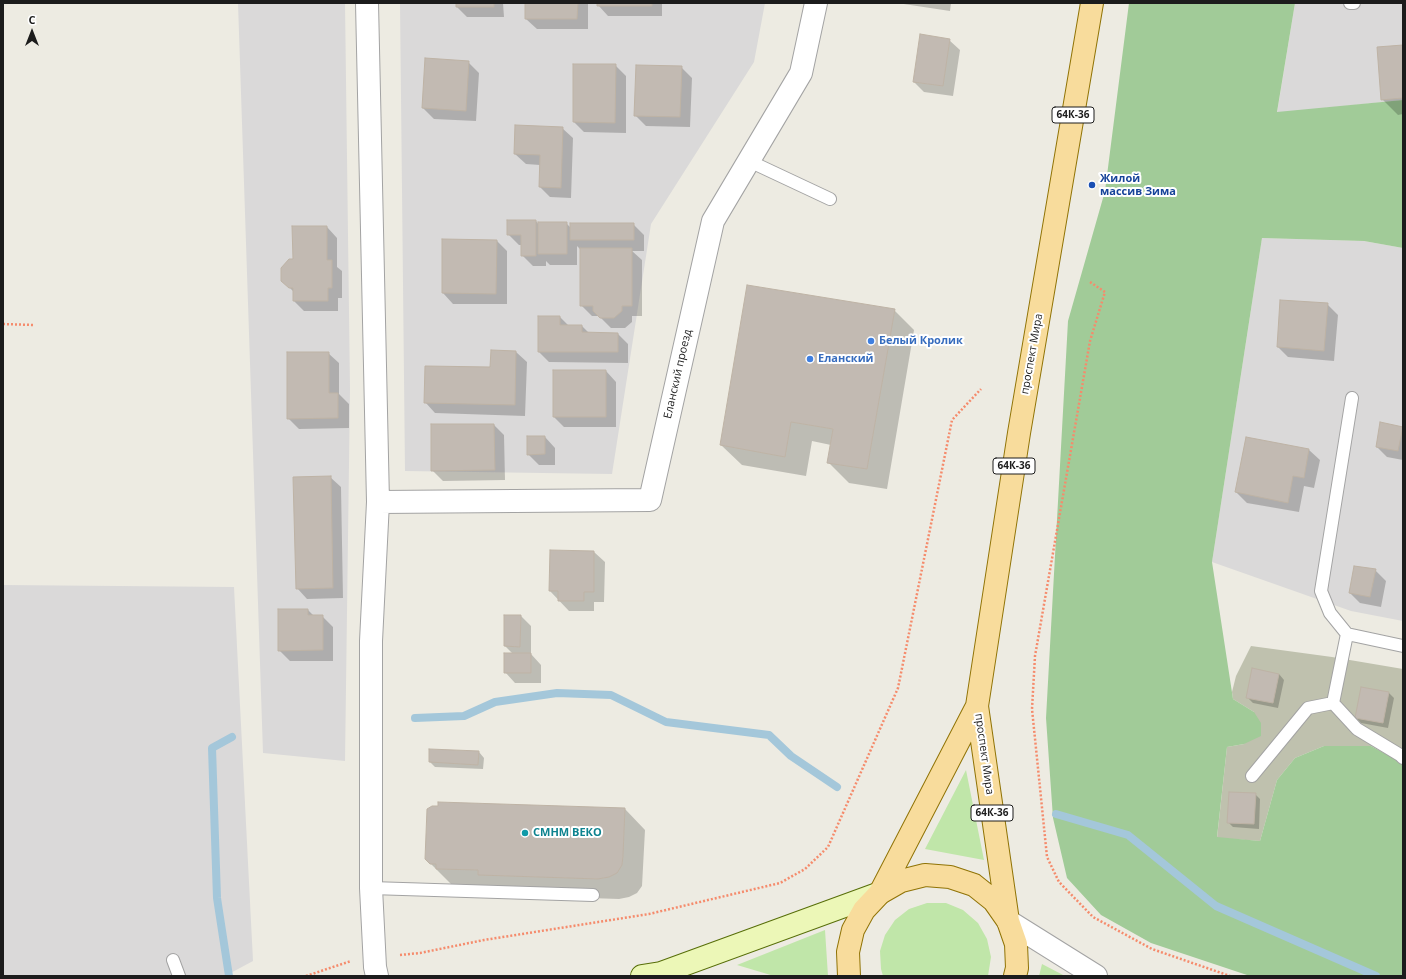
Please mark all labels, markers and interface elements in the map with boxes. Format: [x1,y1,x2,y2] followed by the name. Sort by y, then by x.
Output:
[12,12,52,52] north arrow
[28,12,36,27] text: С
[1052,107,1094,123] road number: 64К-36
[1100,172,1176,198] place label: Жилой массив Зима
[1087,180,1097,190] marker: Жилой массив Зима
[1018,313,1046,395] street label: проспект Мира
[661,328,695,420] street label: Еланский проезд
[879,334,963,348] place label: Белый Кролик
[866,336,876,346] marker: Белый Кролик
[818,352,873,366] place label: Еланский
[805,354,815,364] marker: Еланский
[993,458,1035,474] road number: 64К-36
[972,713,996,795] street label: проспект Мира
[971,805,1013,821] road number: 64К-36
[533,826,602,840] place label: СМНМ ВЕКО
[520,828,530,838] marker: СМНМ ВЕКО

